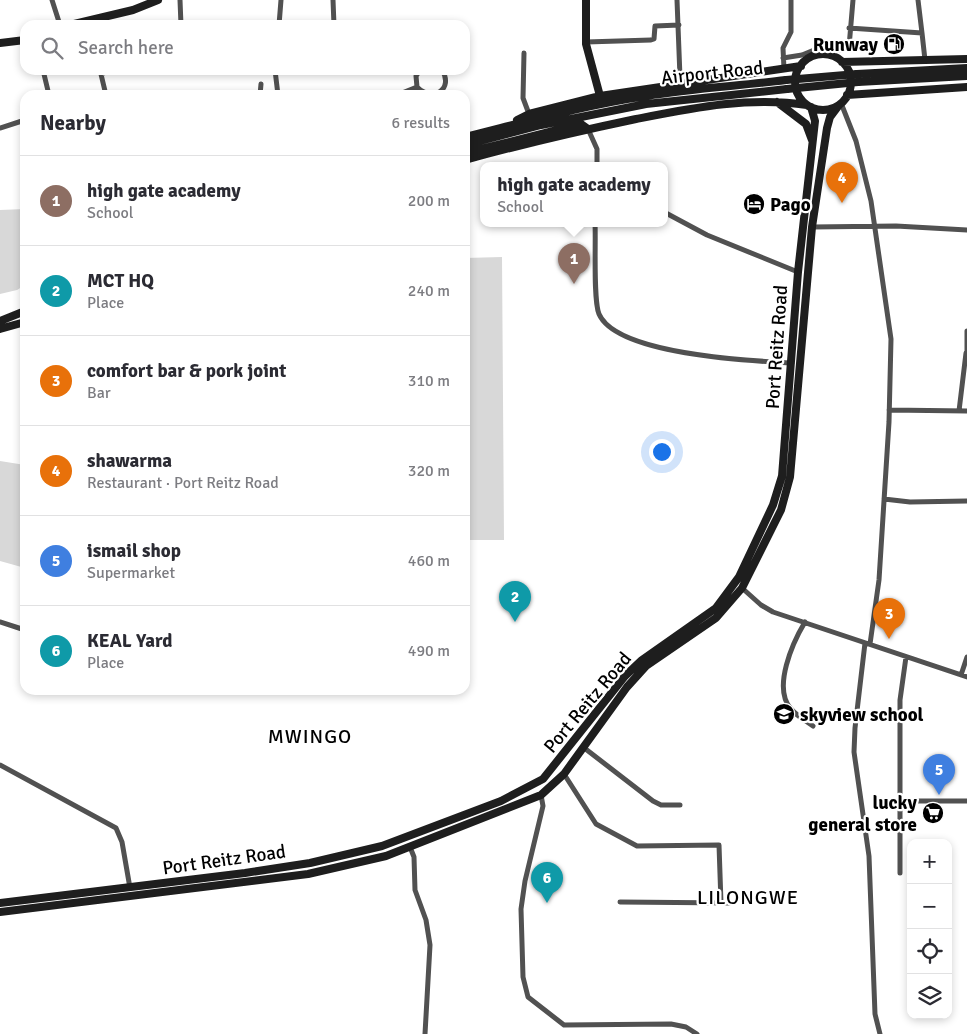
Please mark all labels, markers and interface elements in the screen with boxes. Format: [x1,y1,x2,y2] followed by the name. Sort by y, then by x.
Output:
[20,20,470,75] search box
[882,32,906,56] fuel station icon: Runway
[813,33,879,57] place label: Runway
[38,34,66,62] icon: search
[78,36,174,60] text: Search here
[660,56,764,90] street label: Airport Road
[40,110,106,136] text: Nearby
[391,113,450,133] text: 6 results
[480,162,668,227] popup
[826,162,858,203] pin: 4
[497,173,651,197] text: high gate academy
[87,179,241,203] text: high gate academy
[52,191,60,211] text: 1
[408,191,450,211] text: 200 m
[742,192,766,216] hotel icon: Pago
[770,193,811,217] place label: Pago
[497,197,544,217] text: School
[87,203,133,223] text: School
[558,243,590,284] pin: 1
[87,269,154,293] text: MCT HQ
[52,281,60,301] text: 2
[408,281,450,301] text: 240 m
[761,284,793,410] street label: Port Reitz Road
[87,293,124,313] text: Place
[87,359,286,383] text: comfort bar & pork joint
[52,371,60,391] text: 3
[408,371,450,391] text: 310 m
[87,383,111,403] text: Bar
[649,439,675,465] your location
[87,449,172,473] text: shawarma
[52,461,60,481] text: 4
[408,461,450,481] text: 320 m
[87,473,279,493] text: Restaurant · Port Reitz Road
[87,539,181,563] text: ismail shop
[52,551,60,571] text: 5
[408,551,450,571] text: 460 m
[87,563,175,583] text: Supermarket
[499,581,531,622] pin: 2
[873,598,905,639] pin: 3
[87,629,173,653] text: KEAL Yard
[52,641,60,661] text: 6
[408,641,450,661] text: 490 m
[539,647,637,758] street label: Port Reitz Road
[87,653,124,673] text: Place
[772,702,796,726] school or university icon: skyview school
[800,703,924,727] place label: skyview school
[268,724,352,749] district label: MWINGO
[923,754,955,795] pin: 5
[808,791,918,837] place label: lucky general store
[921,801,945,825] supermarket icon: lucky general store
[161,839,287,881] street label: Port Reitz Road
[907,839,952,1019] map controls
[907,839,952,884] button: +
[531,862,563,903] pin: 6
[907,884,952,929] button: −
[697,885,799,910] district label: LILONGWE
[907,929,952,974] button: locate
[907,974,952,1019] button: layers

